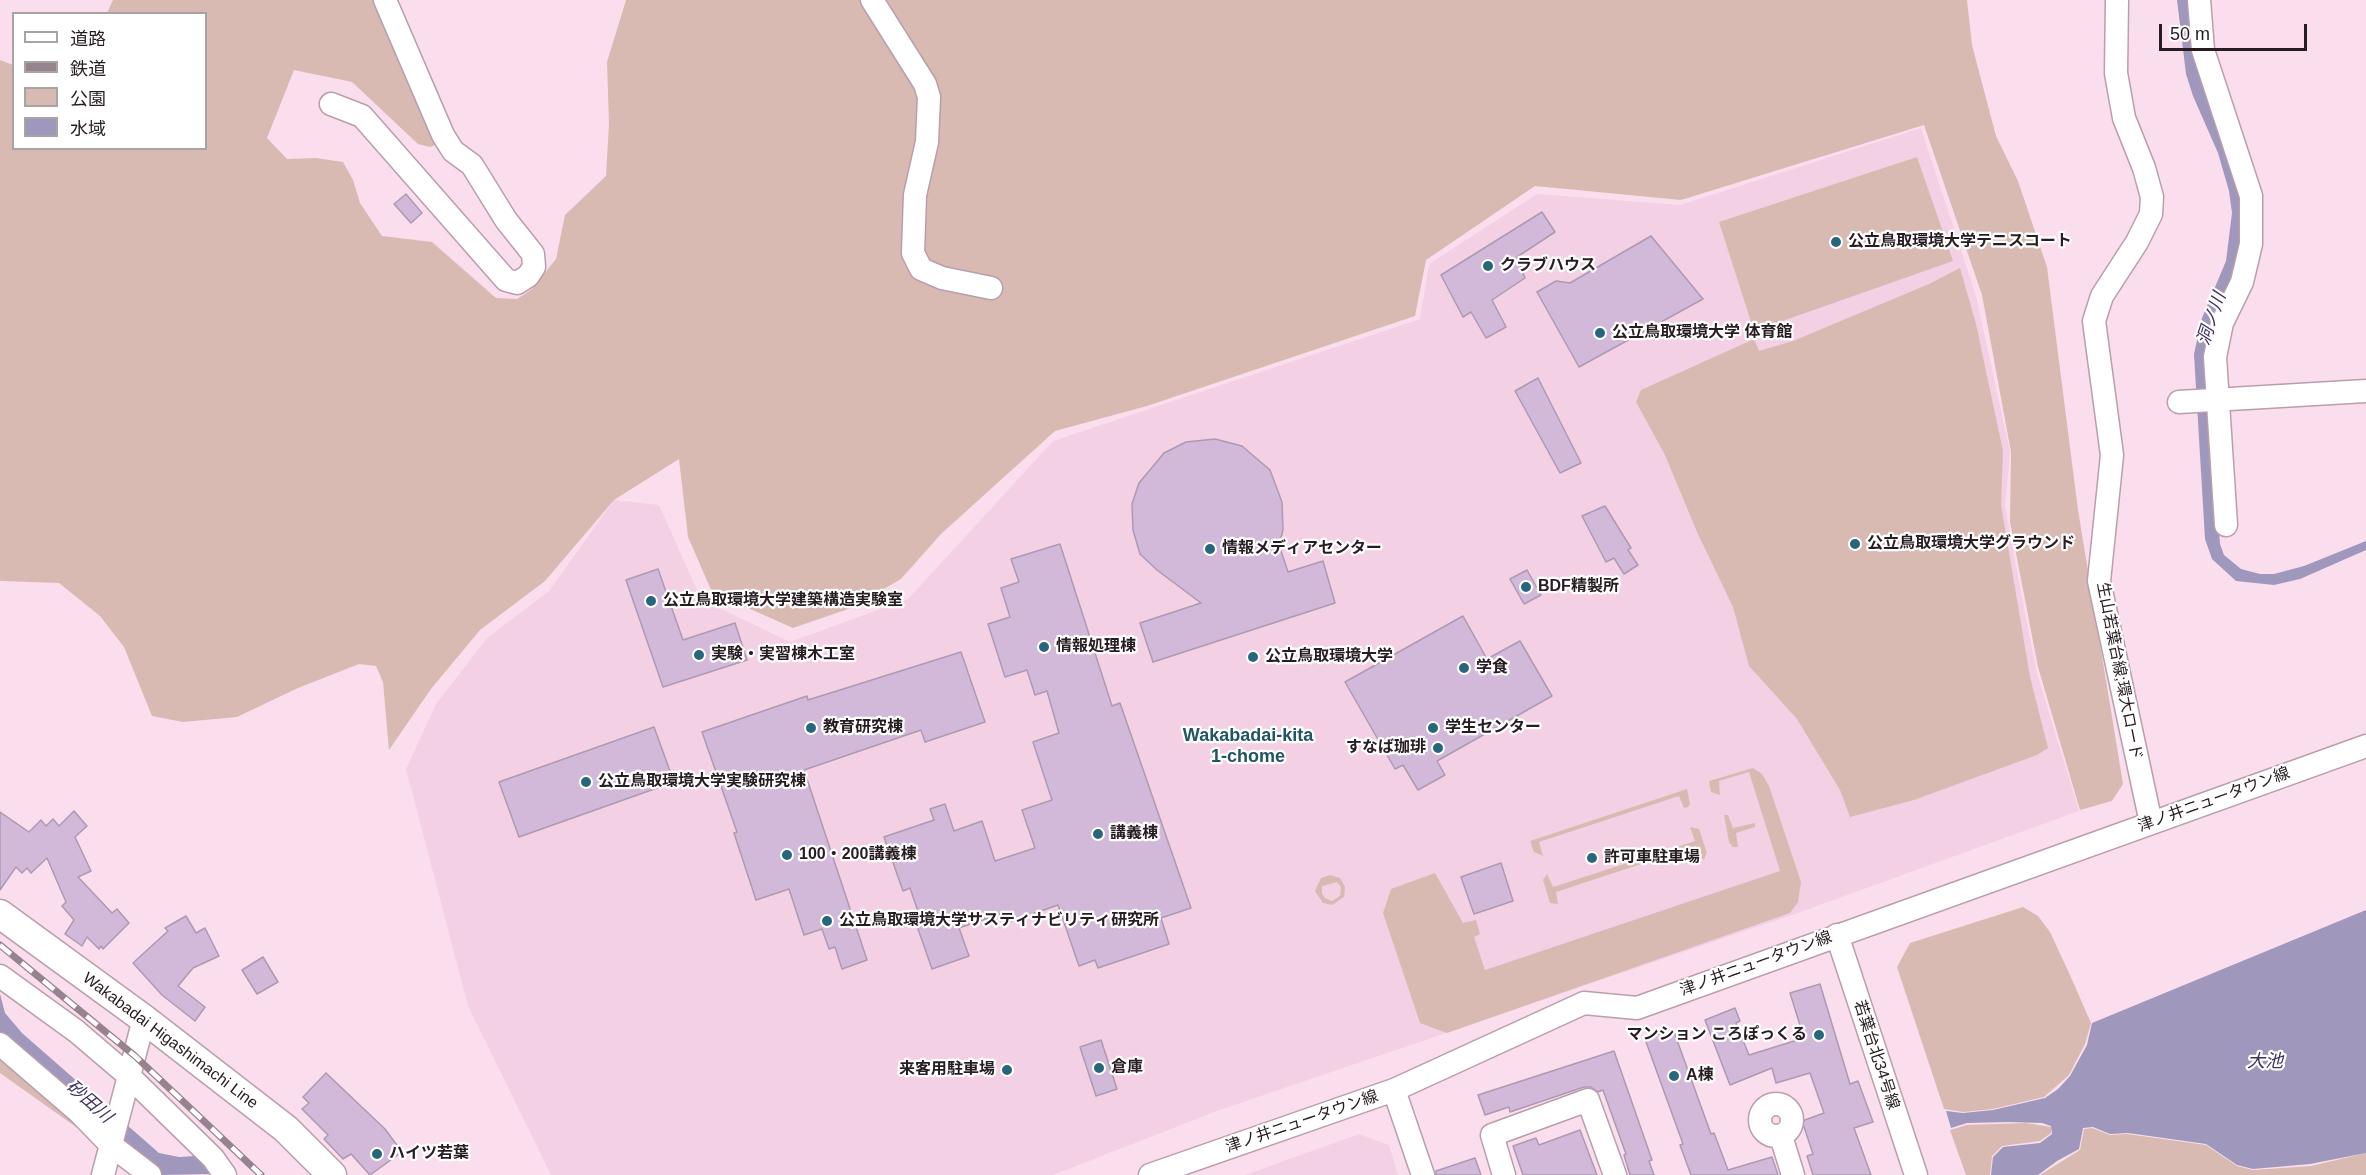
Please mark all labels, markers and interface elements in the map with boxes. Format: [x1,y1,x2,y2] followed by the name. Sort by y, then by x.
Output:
[12,12,207,150] legend
[2162,12,2310,50] scale bar
[2170,24,2210,44] text: 50 m
[70,29,106,49] text: 道路
[70,59,106,79] text: 鉄道
[70,89,106,109] text: 公園
[70,119,106,139] text: 水域
[1848,232,2072,252] place label: 公立鳥取環境大学テニスコート
[1829,235,1843,249] marker: 公立鳥取環境大学テニスコート
[1500,256,1596,276] place label: クラブハウス
[1481,259,1495,273] marker: クラブハウス
[2193,290,2231,348] water label: 洞ノ川
[1612,323,1792,343] place label: 公立鳥取環境大学 体育館
[1593,326,1607,340] marker: 公立鳥取環境大学 体育館
[1867,534,2075,554] place label: 公立鳥取環境大学グラウンド
[1848,537,1862,551] marker: 公立鳥取環境大学グラウンド
[1222,539,1382,559] place label: 情報メディアセンター
[1203,542,1217,556] marker: 情報メディアセンター
[1538,577,1619,597] place label: BDF精製所
[1519,580,1533,594] marker: BDF精製所
[2092,581,2146,761] street label: 生山若葉台線;環大ロード
[663,591,903,611] place label: 公立鳥取環境大学建築構造実験室
[644,594,658,608] marker: 公立鳥取環境大学建築構造実験室
[1056,637,1136,657] place label: 情報処理棟
[1037,640,1051,654] marker: 情報処理棟
[711,645,855,665] place label: 実験・実習棟木工室
[1265,647,1393,667] place label: 公立鳥取環境大学
[692,648,706,662] marker: 実験・実習棟木工室
[1246,650,1260,664] marker: 公立鳥取環境大学
[1476,658,1508,678] place label: 学食
[1457,661,1471,675] marker: 学食
[823,718,903,738] place label: 教育研究棟
[1445,718,1541,738] place label: 学生センター
[804,721,818,735] marker: 教育研究棟
[1426,721,1440,735] marker: 学生センター
[1183,725,1313,768] district label: Wakabadai-kita 1-chome
[1346,738,1426,758] place label: すなば珈琲
[1431,741,1445,755] marker: すなば珈琲
[2136,764,2292,836] street label: 津ノ井ニュータウン線
[598,772,806,792] place label: 公立鳥取環境大学実験研究棟
[579,775,593,789] marker: 公立鳥取環境大学実験研究棟
[1110,824,1158,844] place label: 講義棟
[1091,827,1105,841] marker: 講義棟
[799,845,916,865] place label: 100・200講義棟
[780,848,794,862] marker: 100・200講義棟
[1604,848,1700,868] place label: 許可車駐車場
[1585,851,1599,865] marker: 許可車駐車場
[839,911,1159,931] place label: 公立鳥取環境大学サスティナビリティ研究所
[820,914,834,928] marker: 公立鳥取環境大学サスティナビリティ研究所
[1678,928,1834,1000] street label: 津ノ井ニュータウン線
[79,969,261,1113] street label: Wakabadai Higashimachi Line
[1849,998,1903,1112] street label: 若葉台北34号線
[1627,1025,1807,1045] place label: マンション ころぽっくる
[1812,1028,1826,1042] marker: マンション ころぽっくる
[2247,1051,2283,1073] water label: 大池
[1111,1058,1143,1078] place label: 倉庫
[899,1060,995,1080] place label: 来客用駐車場
[1092,1061,1106,1075] marker: 倉庫
[1000,1063,1014,1077] marker: 来客用駐車場
[1686,1066,1714,1086] place label: A棟
[1667,1069,1681,1083] marker: A棟
[62,1076,116,1128] water label: 砂田川
[1223,1087,1381,1157] street label: 津ノ井ニュータウン線
[389,1144,469,1164] place label: ハイツ若葉
[370,1147,384,1161] marker: ハイツ若葉

